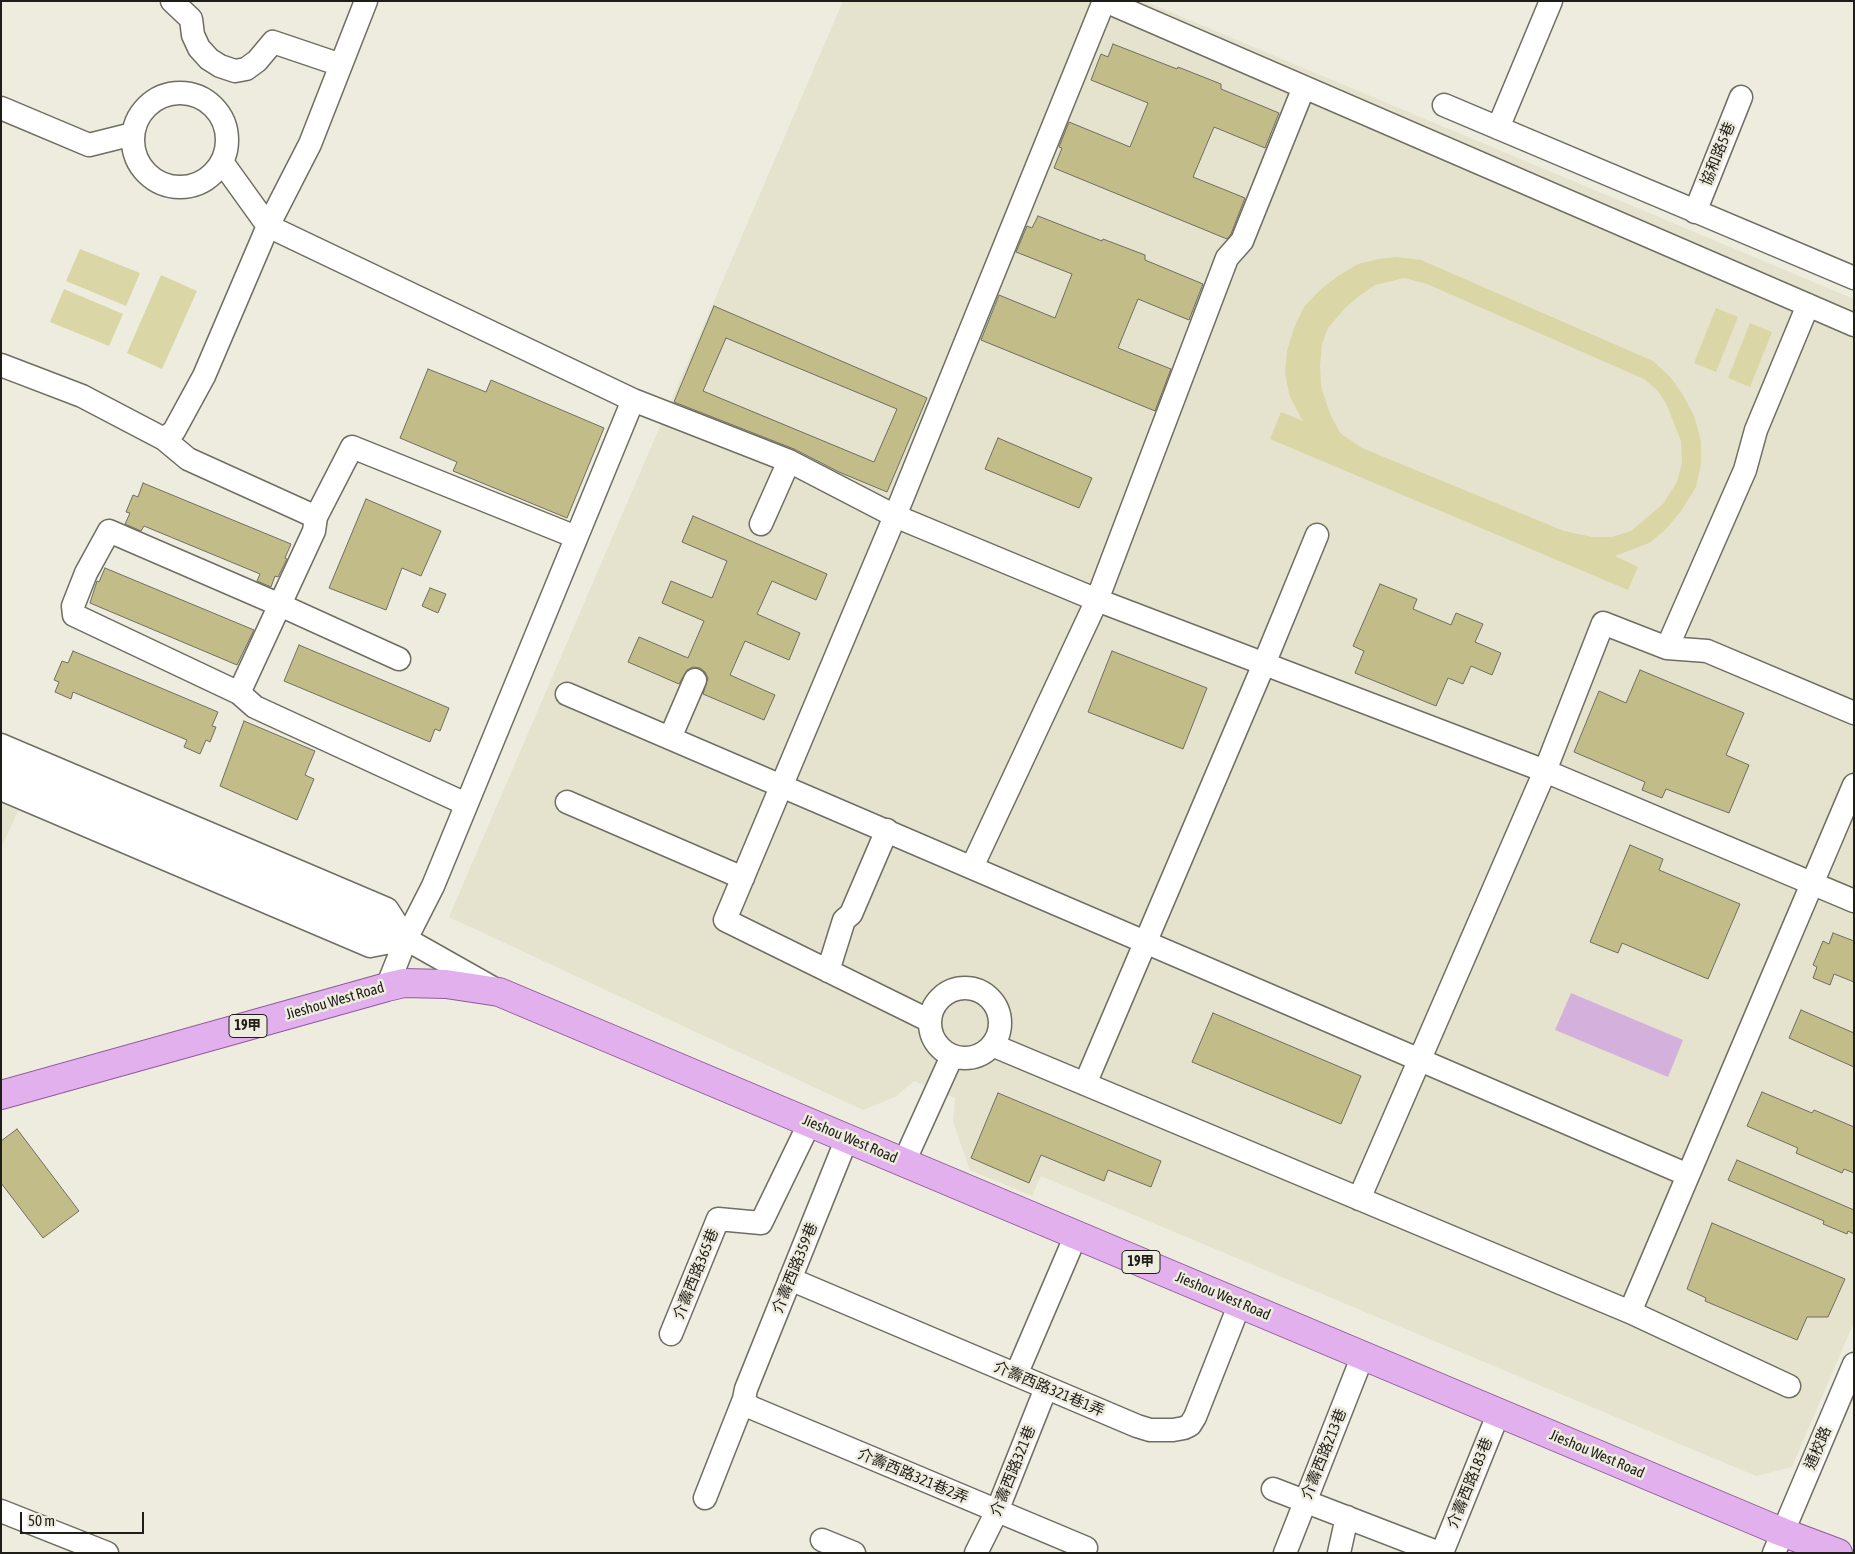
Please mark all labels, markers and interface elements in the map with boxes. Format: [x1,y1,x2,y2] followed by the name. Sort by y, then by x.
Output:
[1697,120,1739,188] street label: 協和路5巷
[284,978,386,1024] street label: Jieshou West Road
[229,1014,267,1038] road number: 19甲
[800,1111,900,1167] street label: Jieshou West Road
[769,1220,821,1316] street label: 介壽西路359巷
[670,1226,722,1322] street label: 介壽西路365巷
[1122,1250,1160,1274] road number: 19甲
[1173,1268,1273,1324] street label: Jieshou West Road
[991,1358,1107,1420] street label: 介壽西路321巷1弄
[1298,1406,1350,1502] street label: 介壽西路213巷
[987,1423,1039,1519] street label: 介壽西路321巷
[1801,1424,1835,1472] street label: 通校路
[1547,1426,1647,1482] street label: Jieshou West Road
[1444,1435,1496,1531] street label: 介壽西路183巷
[855,1445,971,1507] street label: 介壽西路321巷2弄
[22,1502,146,1534] scale bar
[28,1512,55,1529] text: 50 m

